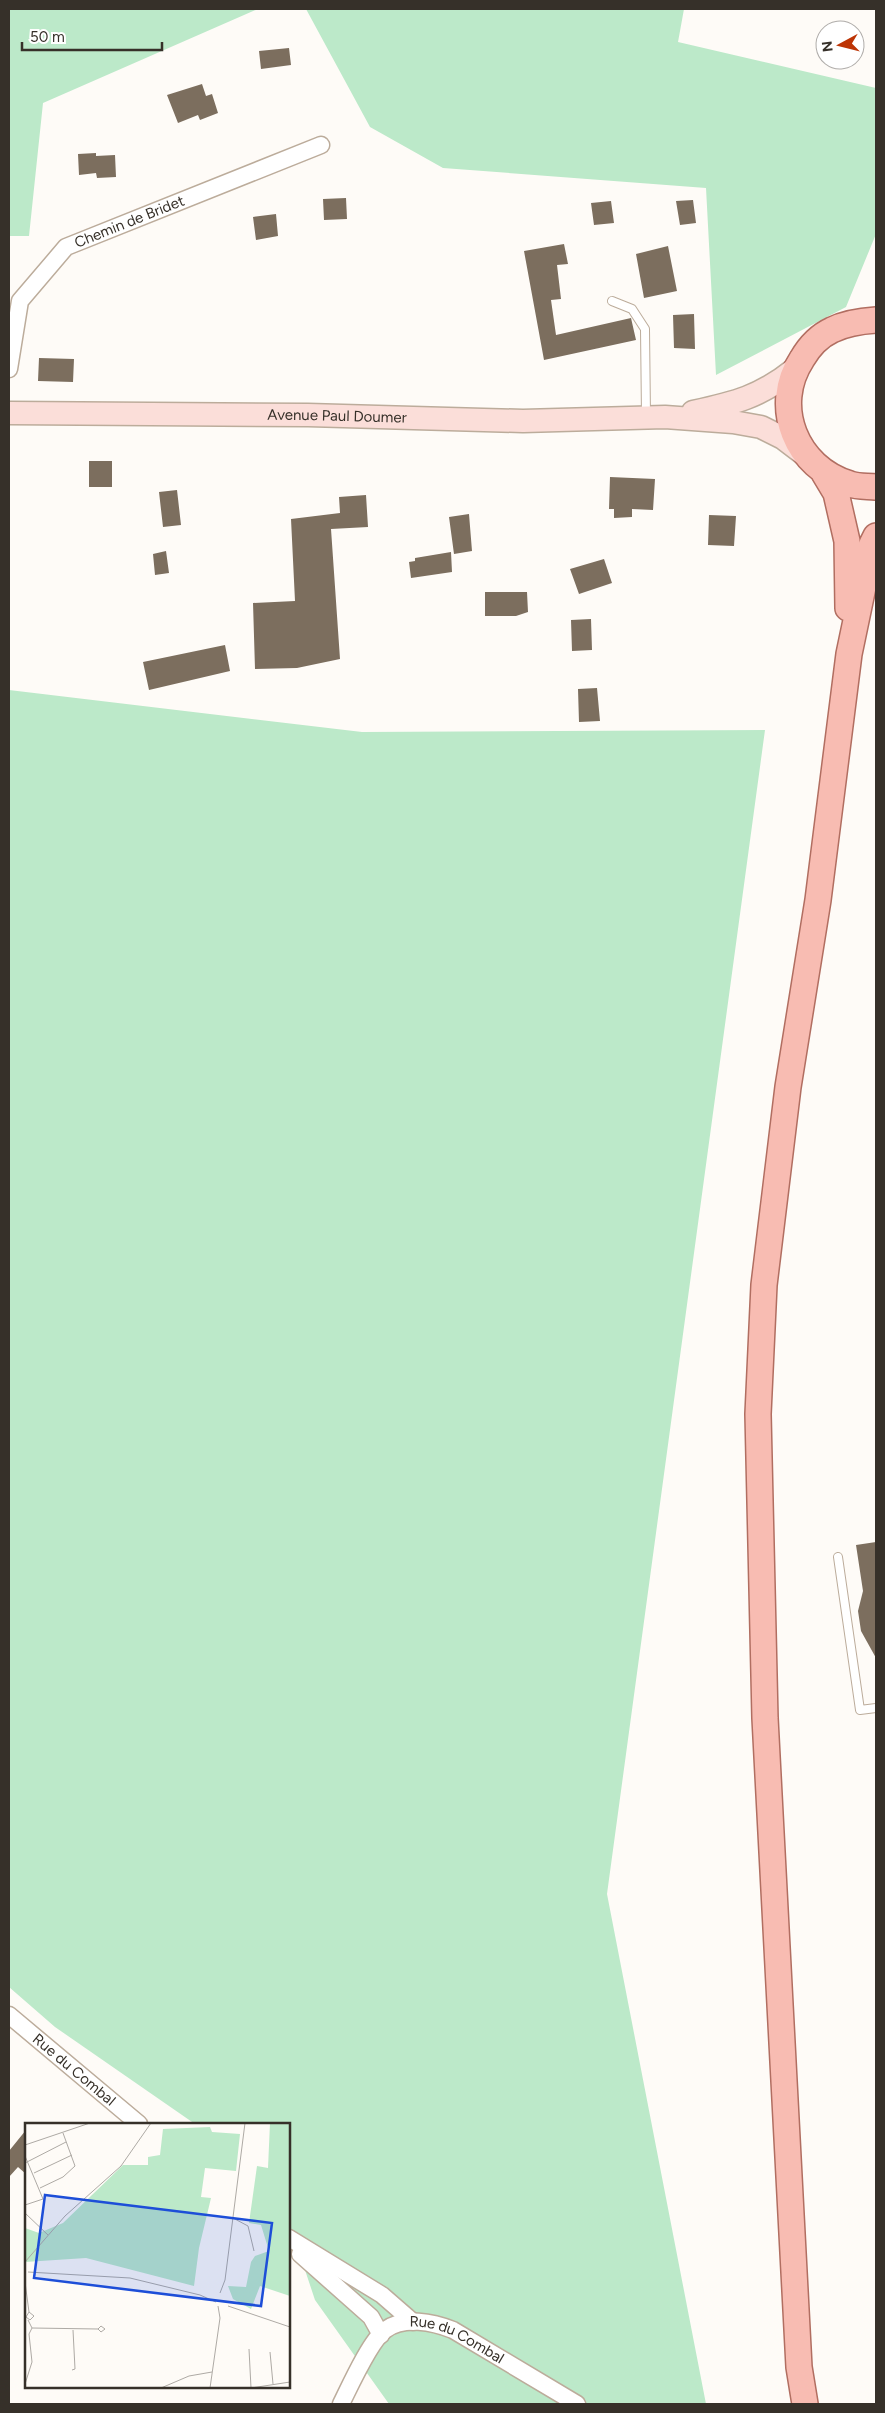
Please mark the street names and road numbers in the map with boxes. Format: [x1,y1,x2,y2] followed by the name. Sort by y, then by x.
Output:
[72,191,187,252] street label: Chemin de Bridet
[267,406,407,427] street label: Avenue Paul Doumer
[29,2030,119,2109] street label: Rue du Combal
[409,2313,507,2367] street label: Rue du Combal

